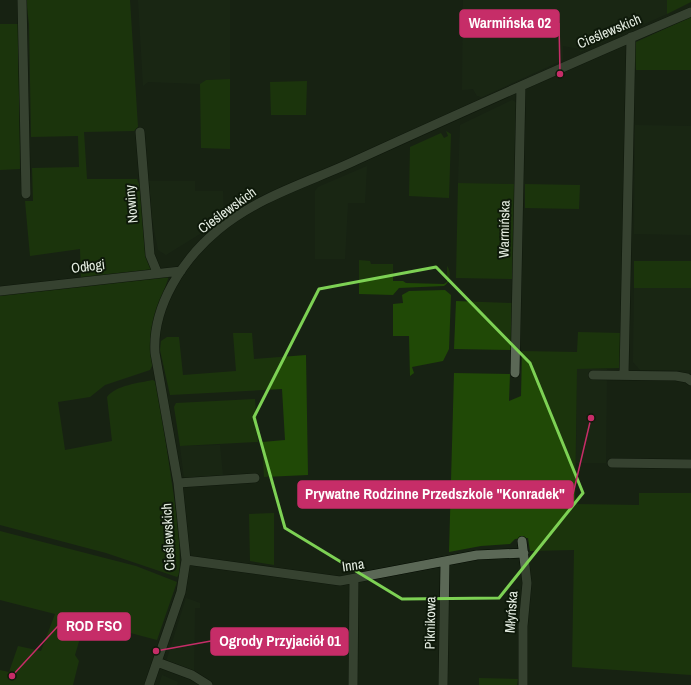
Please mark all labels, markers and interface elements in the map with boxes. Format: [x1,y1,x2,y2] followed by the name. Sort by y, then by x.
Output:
[460,10,559,37] callout: Warmińska 02
[574,10,644,52] street label: Cieślewskich
[469,12,551,33] text: Warmińska 02
[194,183,260,237] street label: Cieślewskich
[120,184,142,224] street label: Nowiny
[494,199,514,258] street label: Warmińska
[70,255,106,277] street label: Odłogi
[298,481,573,508] callout: Prywatne Rodzinne Przedszkole "Konradek"
[305,483,565,504] text: Prywatne Rodzinne Przedszkole "Konradek"
[157,503,179,571] street label: Cieślewskich
[341,554,366,575] street label: Inna
[501,590,521,634] street label: Młyńska
[421,596,439,650] street label: Piknikowa
[58,613,130,640] callout: ROD FSO
[66,615,122,636] text: ROD FSO
[211,628,348,655] callout: Ogrody Przyjaciół 01
[219,630,341,651] text: Ogrody Przyjaciół 01

